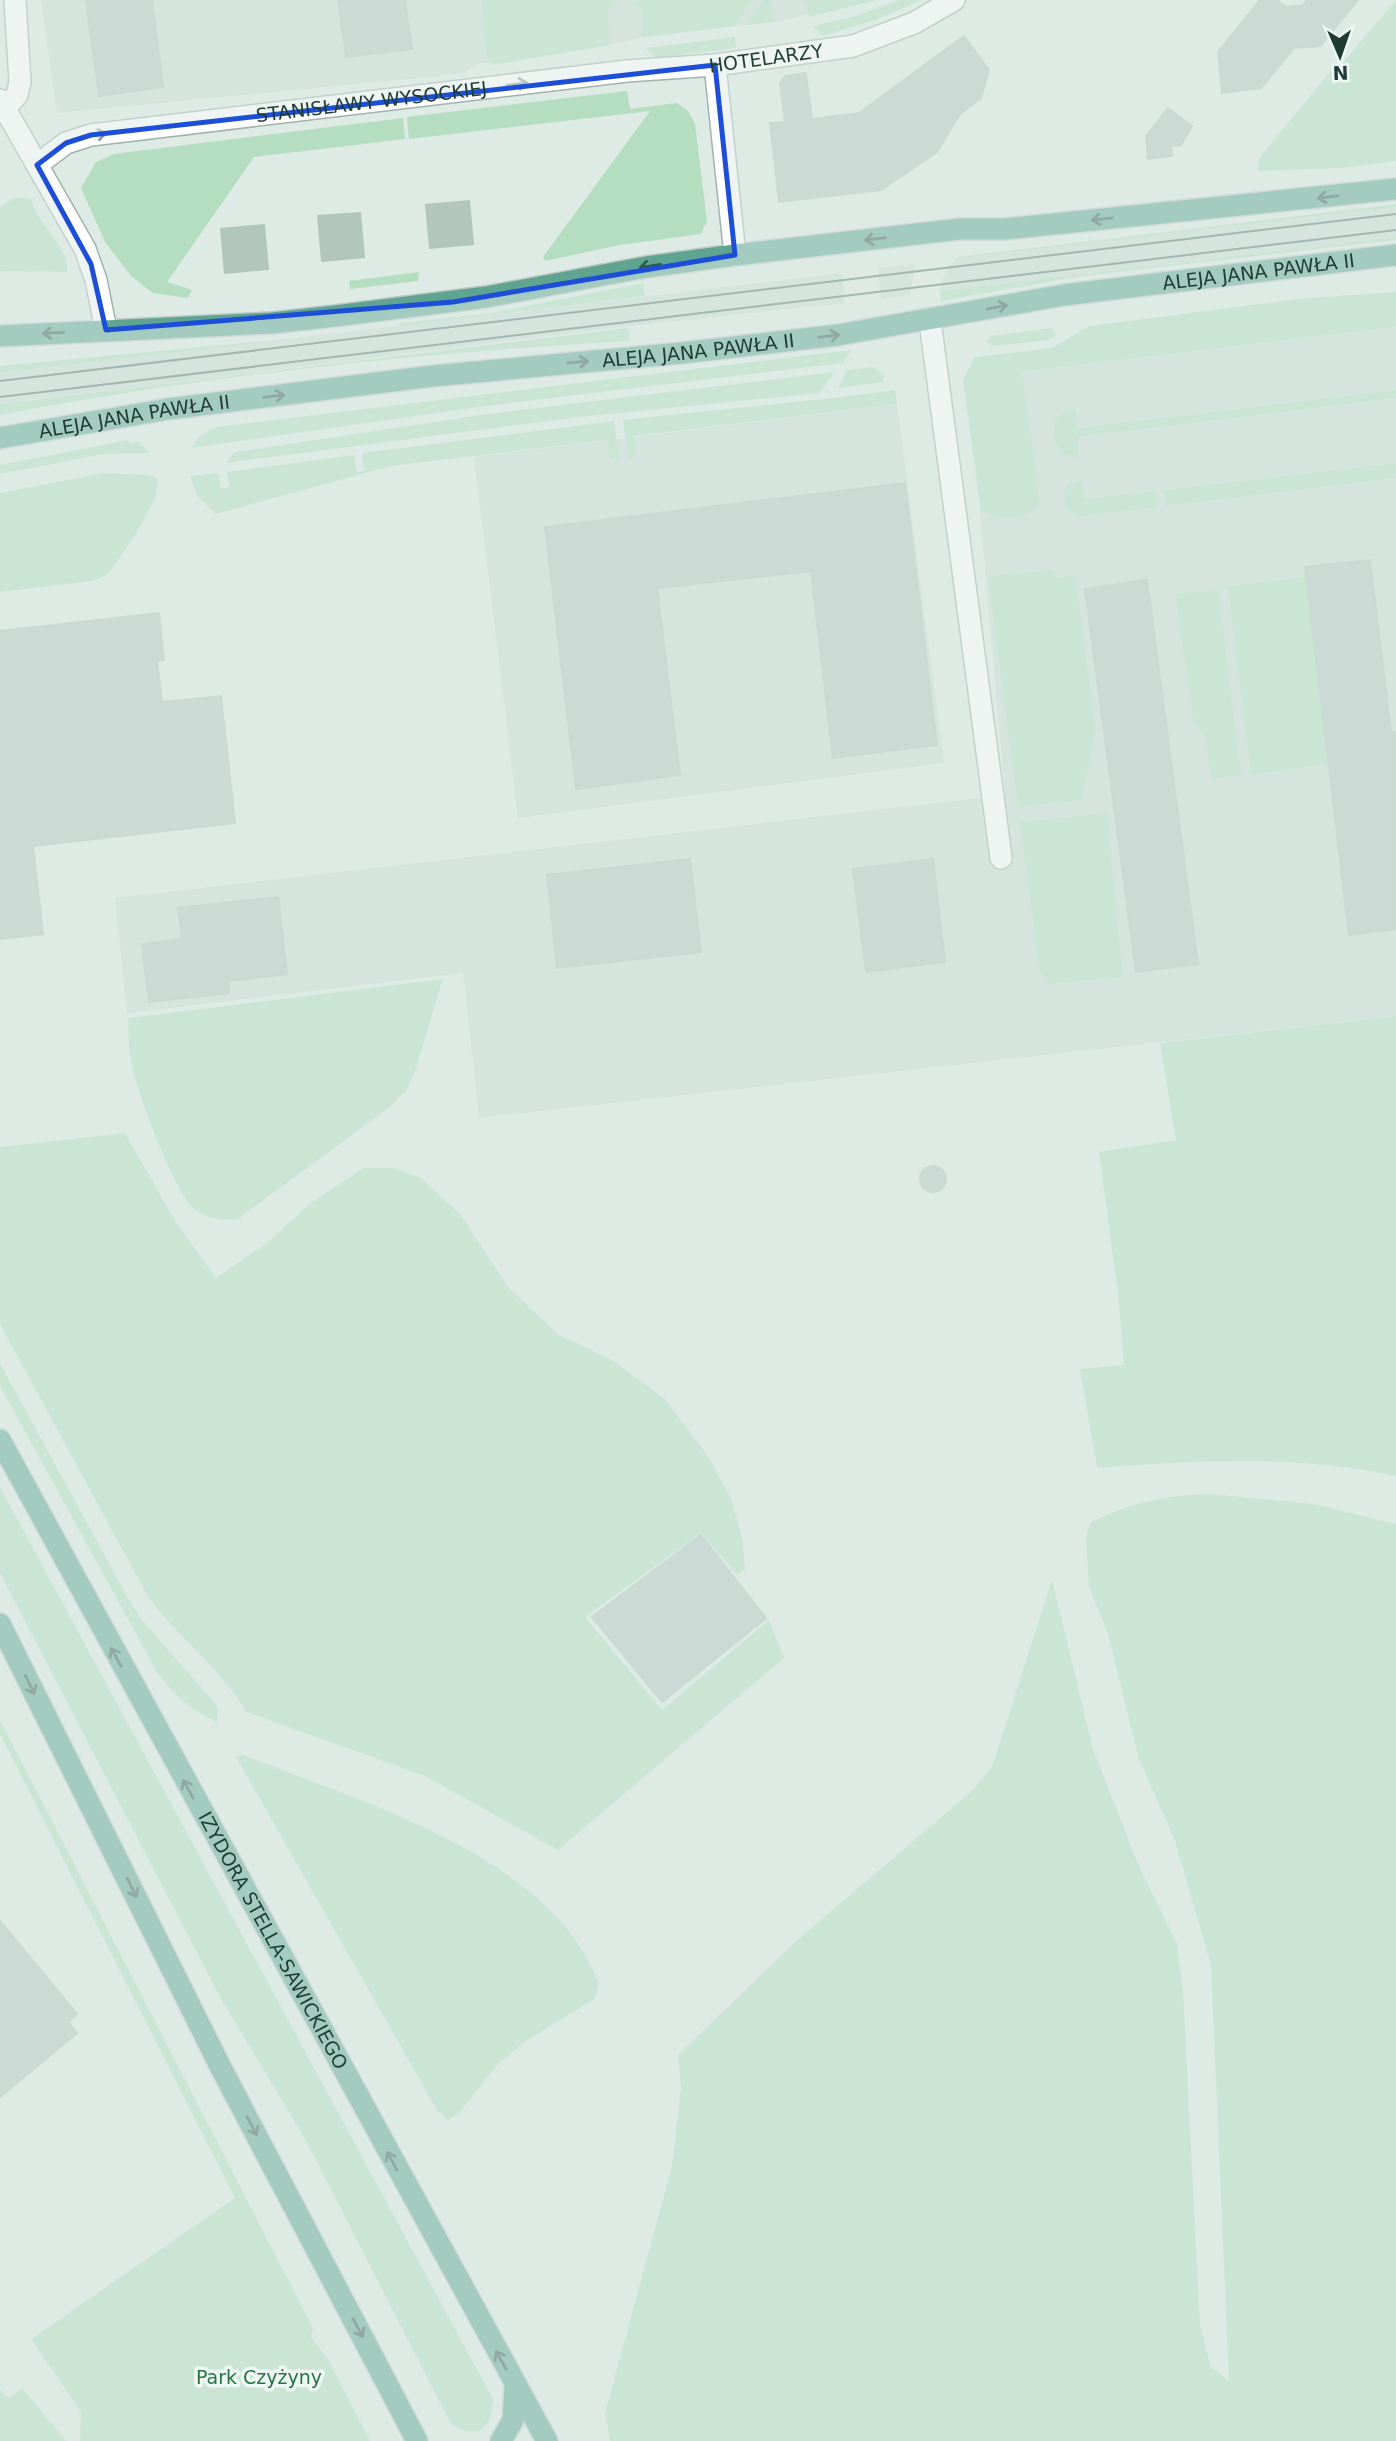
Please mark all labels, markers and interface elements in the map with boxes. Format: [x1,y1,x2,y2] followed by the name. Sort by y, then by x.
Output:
[1305,21,1375,91] north arrow
[708,39,825,77] street label: HOTELARZY
[1332,62,1349,84] text: N
[255,77,488,126] street label: STANISŁAWY WYSOCKIEJ
[505,78,528,91] one-way arrow
[85,128,107,141] one-way arrow
[1317,191,1340,204] one-way arrow
[1091,213,1114,226] one-way arrow
[865,232,887,245] one-way arrow
[1161,249,1356,294] street label: ALEJA JANA PAWŁA II
[639,260,662,273] one-way arrow
[985,300,1008,314] one-way arrow
[42,327,65,340] one-way arrow
[601,329,796,371] street label: ALEJA JANA PAWŁA II
[817,329,840,342] one-way arrow
[566,355,589,368] one-way arrow
[262,389,285,402] one-way arrow
[37,390,231,442] street label: ALEJA JANA PAWŁA II
[109,1647,122,1668] one-way arrow
[24,1674,38,1695] one-way arrow
[181,1780,195,1800] one-way arrow
[194,1808,353,2073] street label: IZYDORA STELLA-SAWICKIEGO
[125,1877,139,1898] one-way arrow
[245,2116,259,2136] one-way arrow
[384,2151,398,2172] one-way arrow
[351,2317,365,2338] one-way arrow
[494,2351,508,2371] one-way arrow
[196,2366,322,2388] park label: Park Czyżyny

